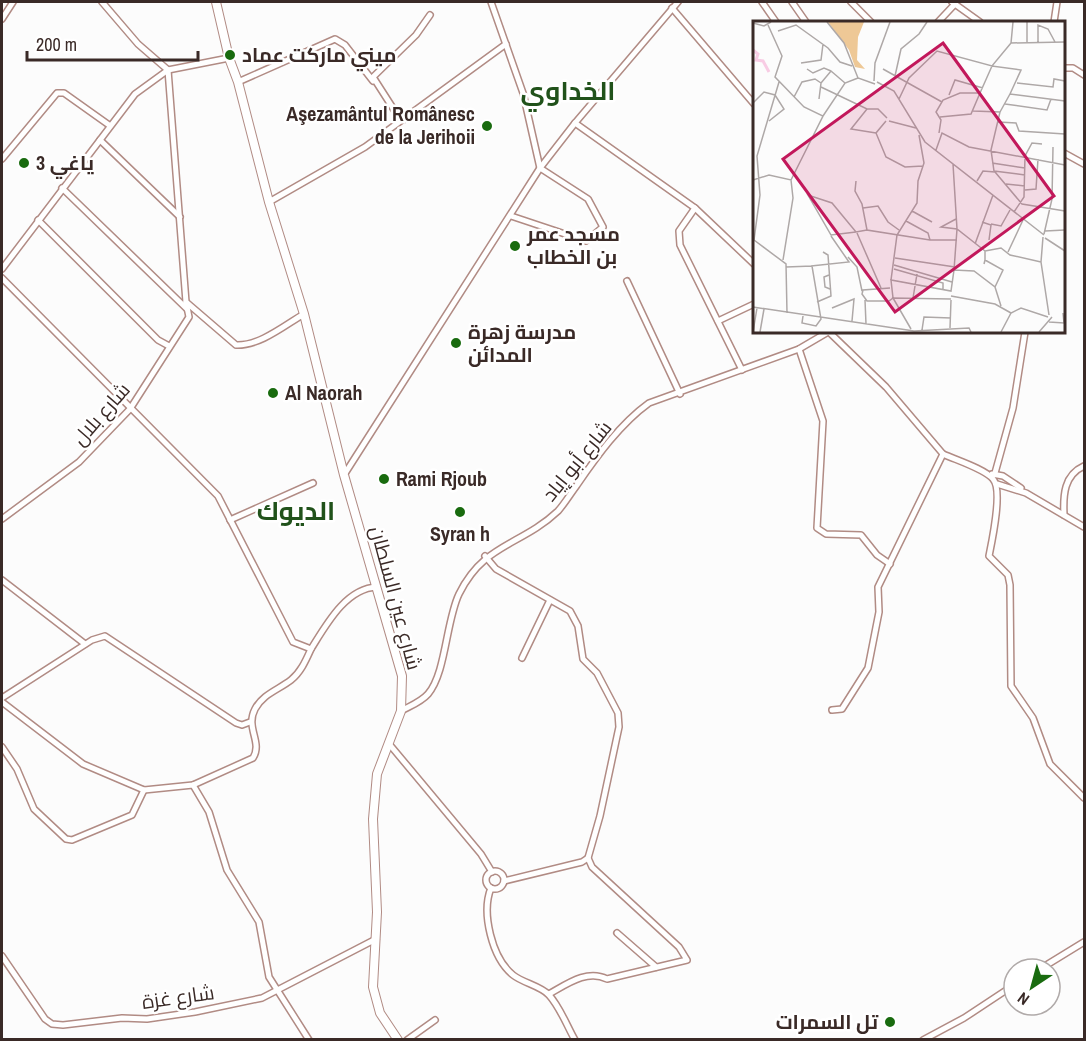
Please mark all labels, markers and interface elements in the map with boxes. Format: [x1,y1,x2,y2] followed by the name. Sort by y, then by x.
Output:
[753,21,1065,333] inset map
[27,24,198,62] scale bar
[36,32,77,57] text: 200 m
[242,41,396,72] place label: ميني ماركت عماد
[223,48,237,62] marker: ميني ماركت عماد
[521,73,615,112] district label: الخداوي
[286,100,475,150] place label: Aşezamântul Românesc de la Jerihoii
[480,119,494,133] marker: Aşezamântul Românesc de la Jerihoii
[36,149,94,179] place label: ياغي 3
[17,156,31,170] marker: ياغي 3
[526,220,620,270] place label: مسجد عمر بن الخطاب
[508,239,522,253] marker: مسجد عمر بن الخطاب
[468,318,576,368] place label: مدرسة زهرة المدائن
[449,336,463,350] marker: مدرسة زهرة المدائن
[66,376,136,452] street label: شارع بلال
[285,379,362,406] place label: Al Naorah
[266,386,280,400] marker: Al Naorah
[536,415,618,507] street label: شارع أبو إياد
[396,465,487,492] place label: Rami Rjoub
[377,472,391,486] marker: Rami Rjoub
[257,493,335,528] district label: الديوك
[453,505,467,519] marker: Syran h
[430,520,490,547] place label: Syran h
[363,523,429,673] street label: شارع عين السلطان
[1002,957,1062,1017] north arrow
[140,978,216,1016] street label: شارع غزة
[1013,987,1033,1011] text: N
[776,1008,879,1035] place label: تل السمرات
[883,1015,897,1029] marker: تل السمرات

